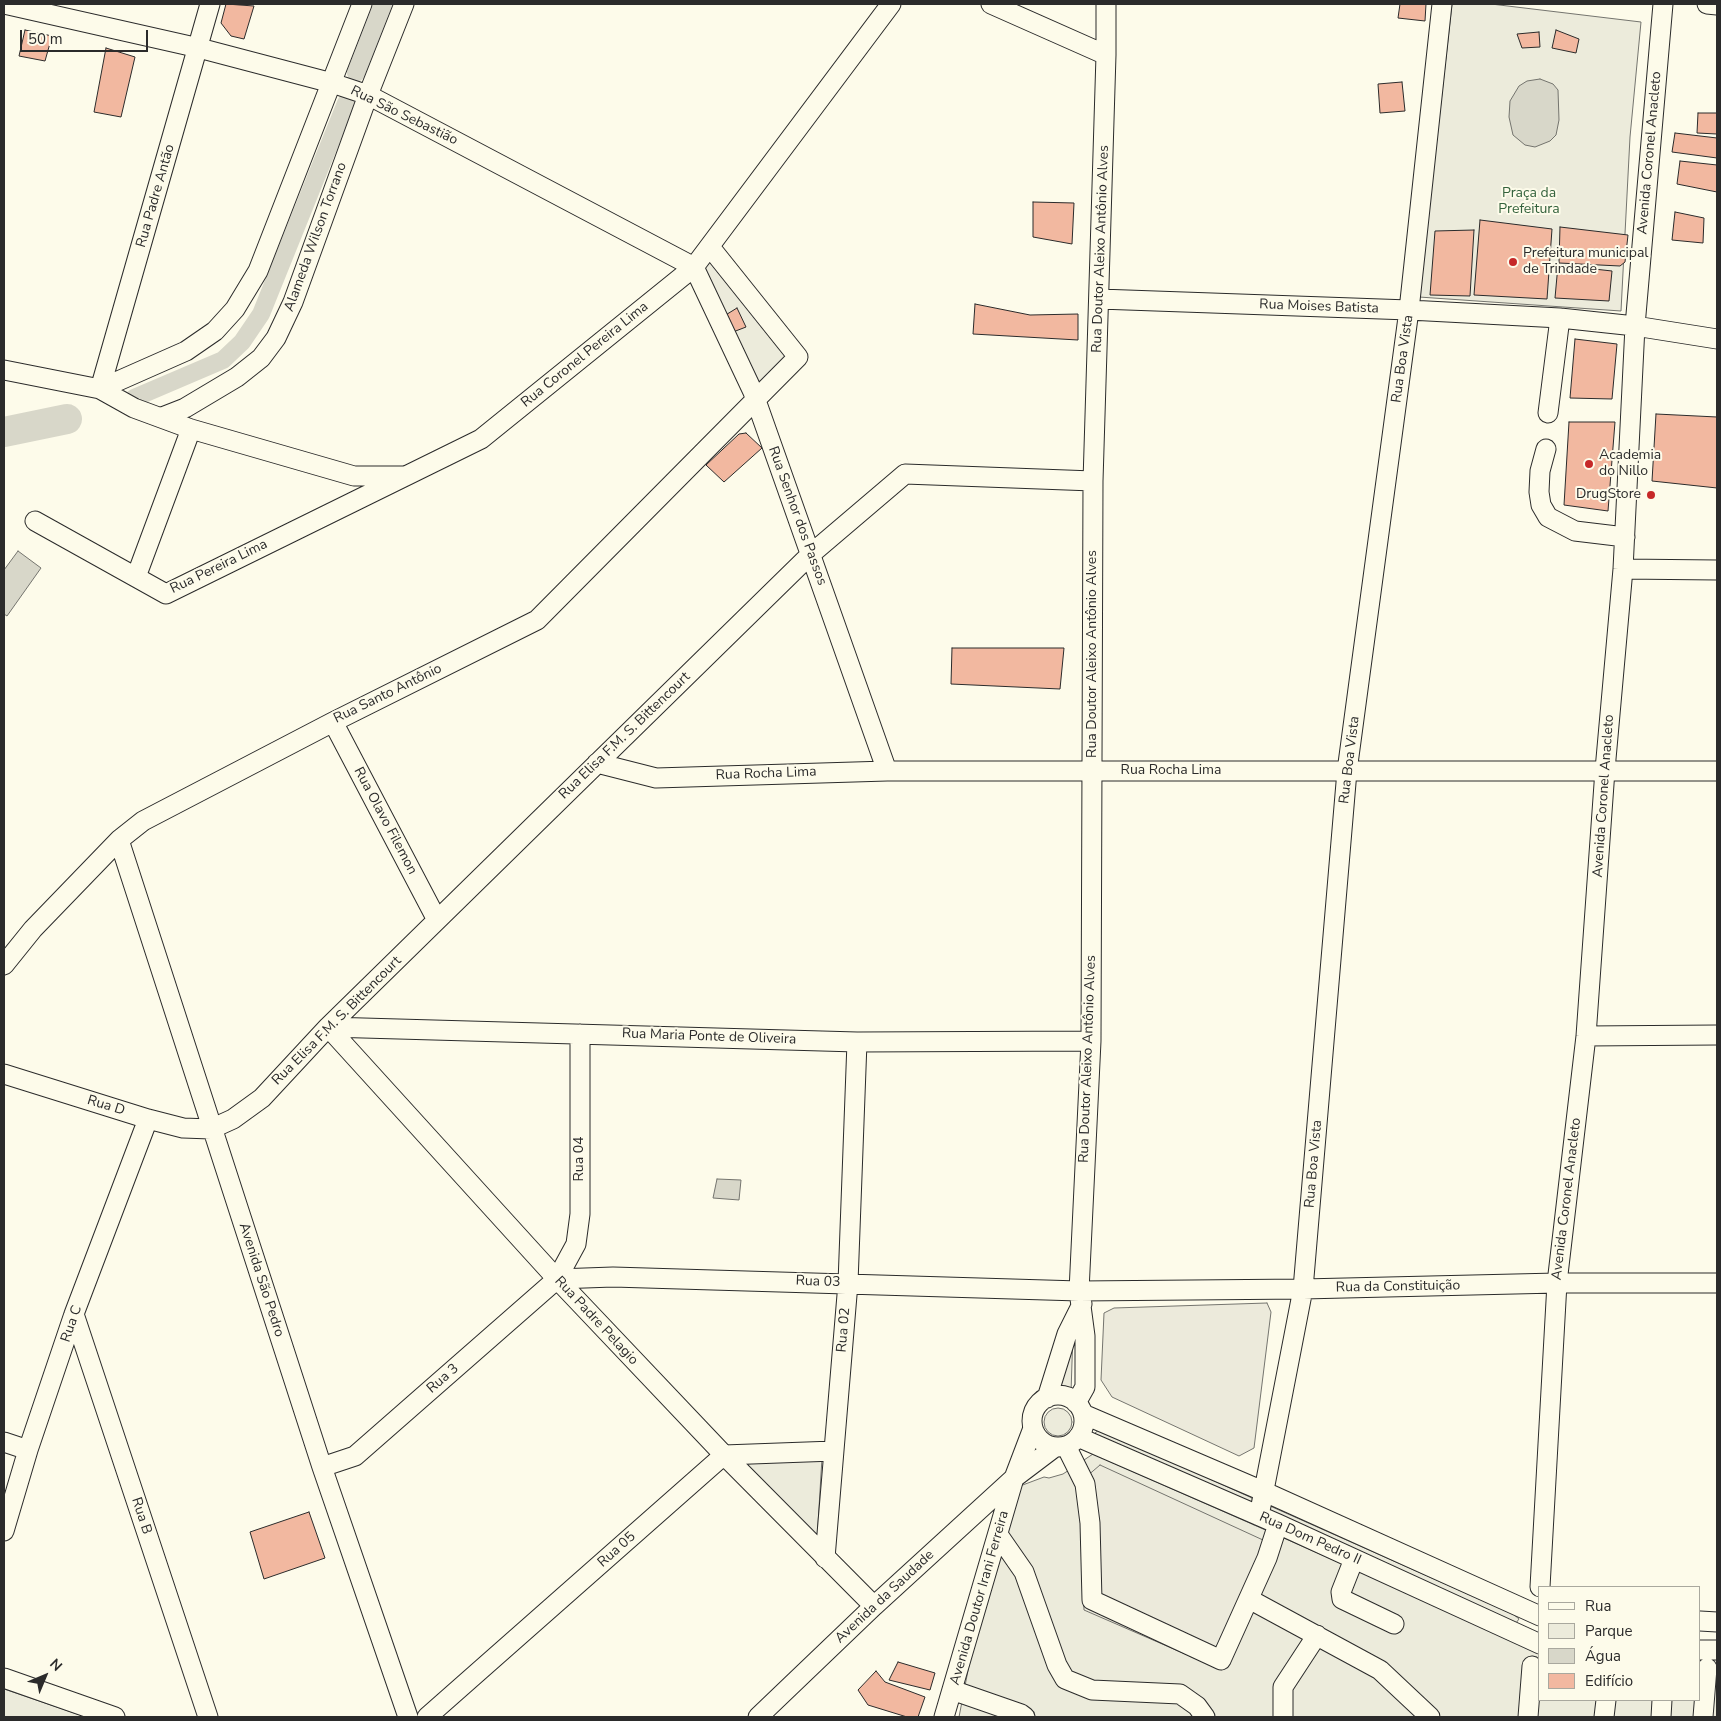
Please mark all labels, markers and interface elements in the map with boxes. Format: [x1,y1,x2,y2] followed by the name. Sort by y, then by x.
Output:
[22,20,150,52] scale bar
[28,29,63,49] text: 50 m
[1635,71,1665,235] street label: Avenida Coronel Anacleto
[348,83,460,149] street label: Rua São Sebastião
[133,142,179,250] street label: Rua Padre Antão
[1089,145,1113,353] street label: Rua Doutor Aleixo Antônio Alves
[281,160,351,314] street label: Alameda Wilson Torrano
[1498,186,1560,218] park label: Praça da Prefeitura
[1523,246,1648,278] place label: Prefeitura municipal de Trindade
[1507,256,1519,268] marker: Prefeitura municipal de Trindade
[1259,297,1379,317] street label: Rua Moises Batista
[518,299,652,411] street label: Rua Coronel Pereira Lima
[1389,314,1417,404] street label: Rua Boa Vista
[764,444,830,588] street label: Rua Senhor dos Passos
[1599,448,1661,481] place label: Academia do Nillo
[1583,458,1595,470] marker: Academia do Nillo
[1576,487,1641,503] place label: DrugStore
[1645,489,1657,501] marker: DrugStore
[168,536,270,598] street label: Rua Pereira Lima
[1085,550,1101,758] street label: Rua Doutor Aleixo Antônio Alves
[331,661,445,727] street label: Rua Santo Antônio
[556,669,694,803] street label: Rua Elisa F.M. S. Bittencourt
[1590,714,1618,878] street label: Avenida Coronel Anacleto
[1336,715,1364,805] street label: Rua Boa Vista
[1121,763,1221,779] street label: Rua Rocha Lima
[350,764,420,878] street label: Rua Olavo Filemon
[715,764,817,784] street label: Rua Rocha Lima
[269,953,405,1089] street label: Rua Elisa F.M. S. Bittencourt
[1076,955,1100,1163] street label: Rua Doutor Aleixo Antônio Alves
[621,1026,797,1048] street label: Rua Maria Ponte de Oliveira
[85,1092,127,1120] street label: Rua D
[1549,1117,1585,1281] street label: Avenida Coronel Anacleto
[1302,1119,1326,1209] street label: Rua Boa Vista
[572,1136,588,1182] street label: Rua 04
[235,1221,287,1339] street label: Avenida São Pedro
[551,1273,641,1369] street label: Rua Padre Pelagio
[795,1273,841,1291] street label: Rua 03
[1336,1278,1460,1296] street label: Rua da Constituição
[58,1303,86,1345] street label: Rua C
[834,1307,854,1353] street label: Rua 02
[424,1361,462,1397] street label: Rua 3
[127,1495,155,1537] street label: Rua B
[947,1509,1013,1687] street label: Avenida Doutor Irani Ferreira
[1257,1509,1363,1569] street label: Rua Dom Pedro II
[595,1529,639,1571] street label: Rua 05
[832,1547,938,1647] street label: Avenida da Saudade
[1538,1586,1701,1701] legend
[1585,1596,1611,1616] text: Rua
[1585,1621,1633,1641] text: Parque
[1585,1646,1621,1666] text: Água
[20,1651,70,1701] north arrow
[46,1655,66,1675] text: N
[1585,1671,1633,1691] text: Edifício

